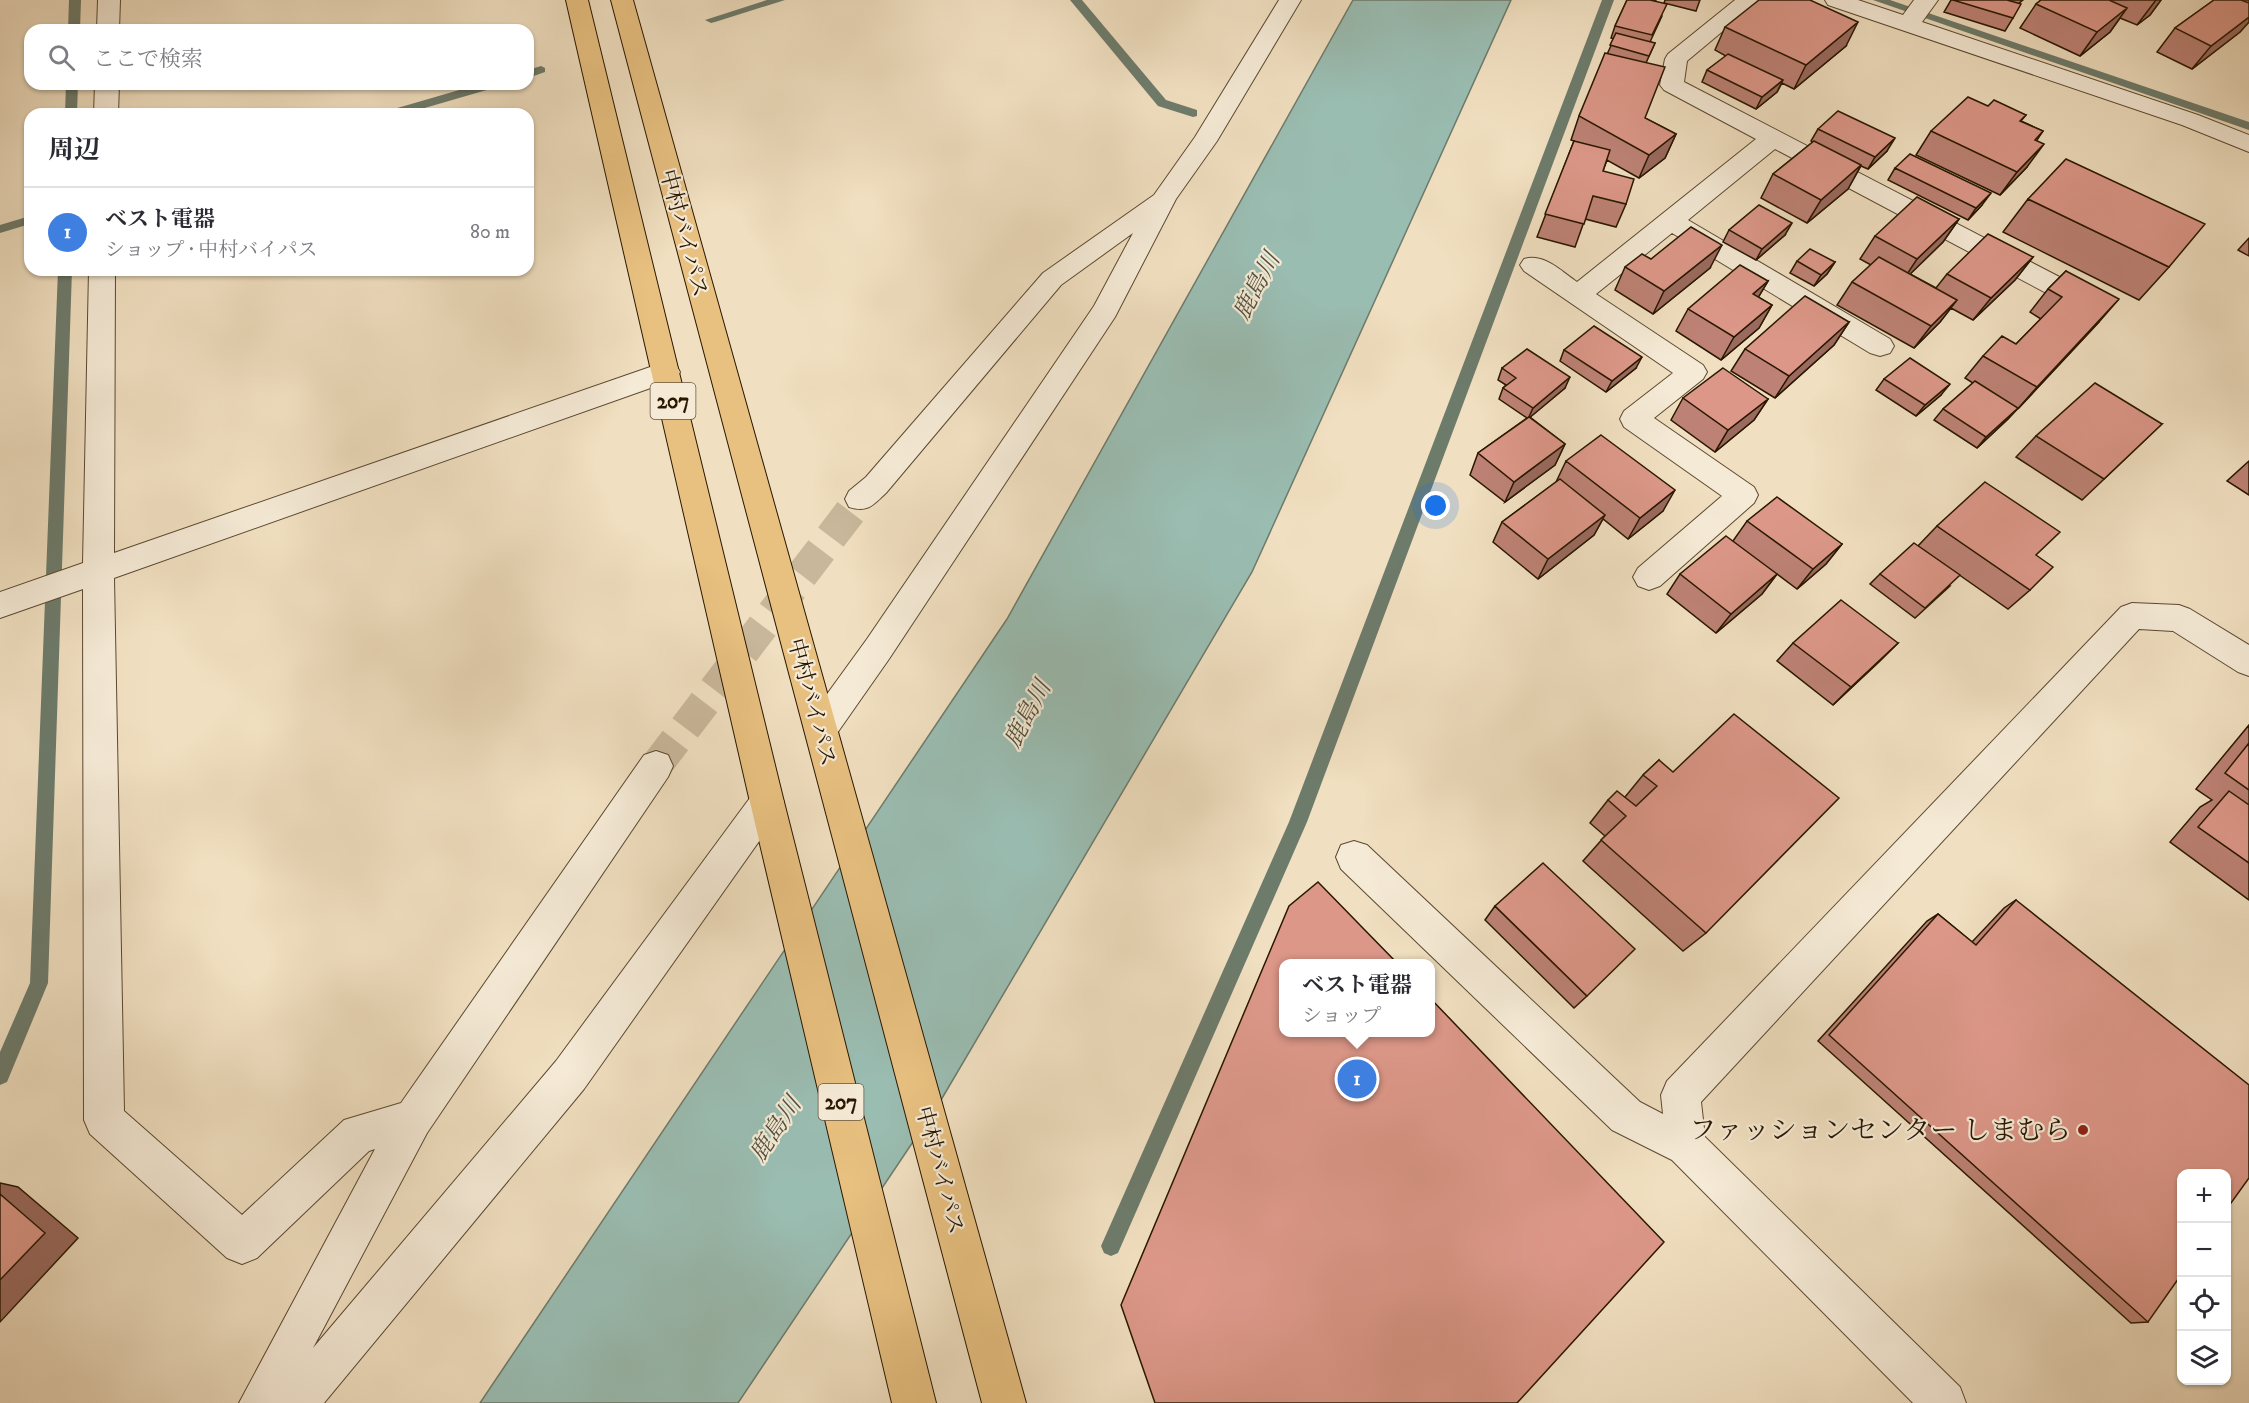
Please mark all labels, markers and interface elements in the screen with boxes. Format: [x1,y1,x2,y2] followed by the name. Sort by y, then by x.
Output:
[24,24,534,90] search box
[45,41,78,74] icon: search
[93,46,203,73] text: ここで検索
[48,134,100,167] text: 周辺
[653,166,714,300] street label: 中村バイパス
[105,206,215,233] text: ベスト電器
[64,220,71,245] text: 1
[470,220,510,245] text: 80 m
[105,238,318,263] text: ショップ · 中村バイパス
[1227,245,1288,325] water label: 鹿島川
[650,383,696,419] road number: 207
[1421,491,1450,520] your location
[781,635,842,769] street label: 中村バイパス
[998,673,1059,753] water label: 鹿島川
[1279,959,1435,1037] popup
[1302,972,1412,999] text: ベスト電器
[1302,1004,1382,1029] text: ショップ
[1338,1056,1376,1102] pin: 1
[818,1084,864,1120] road number: 207
[743,1089,810,1168] water label: 鹿島川
[909,1103,970,1237] street label: 中村バイパス
[1689,1114,2071,1148] place label: ファッションセンター しまむら
[2076,1123,2090,1137] marker: ファッションセンター しまむら
[2177,1169,2231,1385] map controls
[2177,1169,2231,1223] button: +
[2177,1223,2231,1277] button: −
[2177,1277,2231,1331] button: locate
[2177,1331,2231,1385] button: layers

